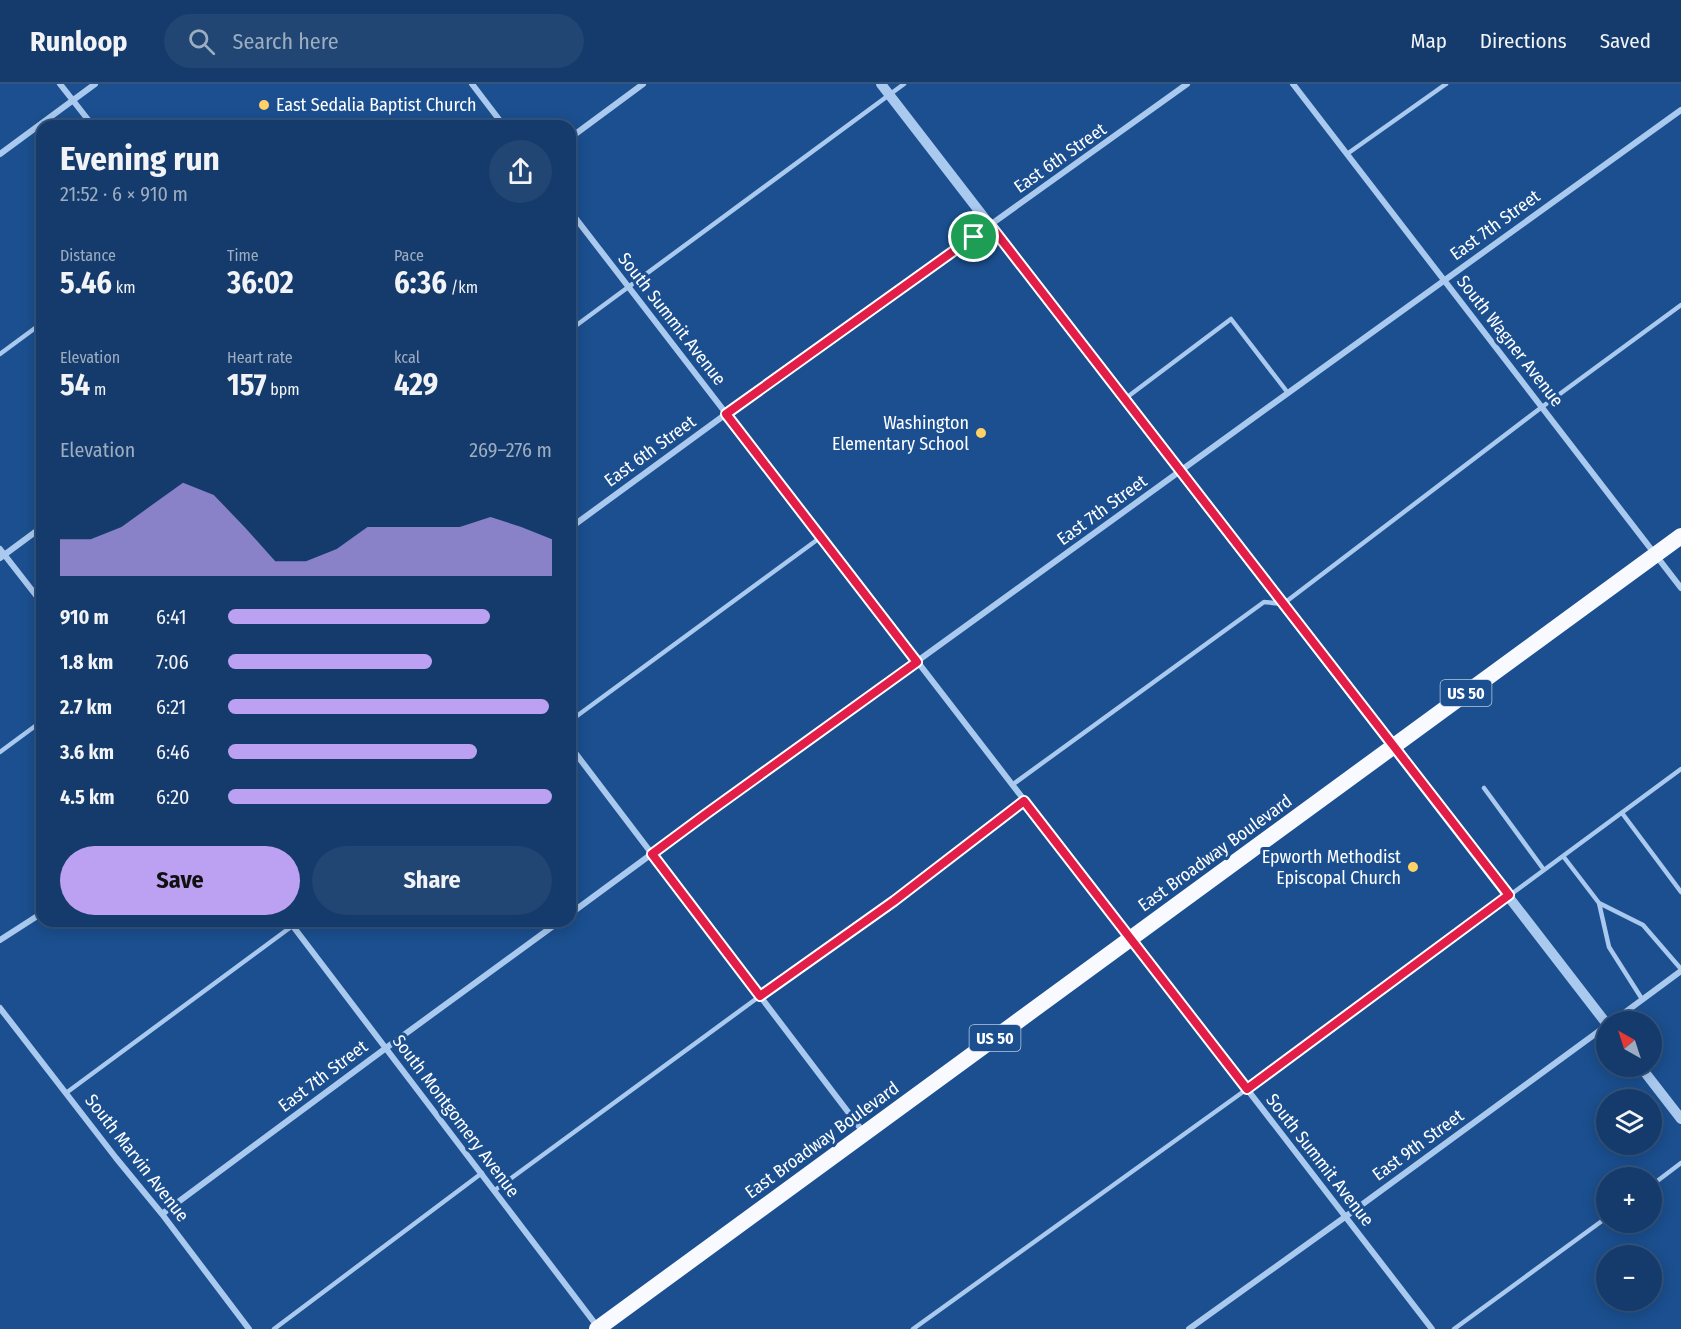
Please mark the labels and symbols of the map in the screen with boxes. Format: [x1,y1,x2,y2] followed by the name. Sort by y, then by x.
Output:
[276,94,476,116] place label: East Sedalia Baptist Church
[257,98,271,112] marker: East Sedalia Baptist Church
[1010,118,1110,198] street label: East 6th Street
[1446,185,1544,265] street label: East 7th Street
[948,211,999,262] pin
[613,248,731,390] street label: South Summit Avenue
[1452,271,1568,411] street label: South Wagner Avenue
[600,410,700,491] street label: East 6th Street
[832,412,969,455] place label: Washington Elementary School
[974,426,988,440] marker: Washington Elementary School
[1053,470,1151,550] street label: East 7th Street
[1440,680,1492,706] road number: US 50
[1134,790,1296,916] street label: East Broadway Boulevard
[1262,846,1401,889] place label: Epworth Methodist Episcopal Church
[1406,860,1420,874] marker: Epworth Methodist Episcopal Church
[1596,1011,1662,1077] north arrow
[970,1025,1020,1051] road number: US 50
[388,1030,524,1202] street label: South Montgomery Avenue
[274,1035,372,1117] street label: East 7th Street
[741,1077,903,1203] street label: East Broadway Boulevard
[1261,1089,1379,1231] street label: South Summit Avenue
[80,1090,194,1226] street label: South Marvin Avenue
[1368,1104,1468,1185] street label: East 9th Street

